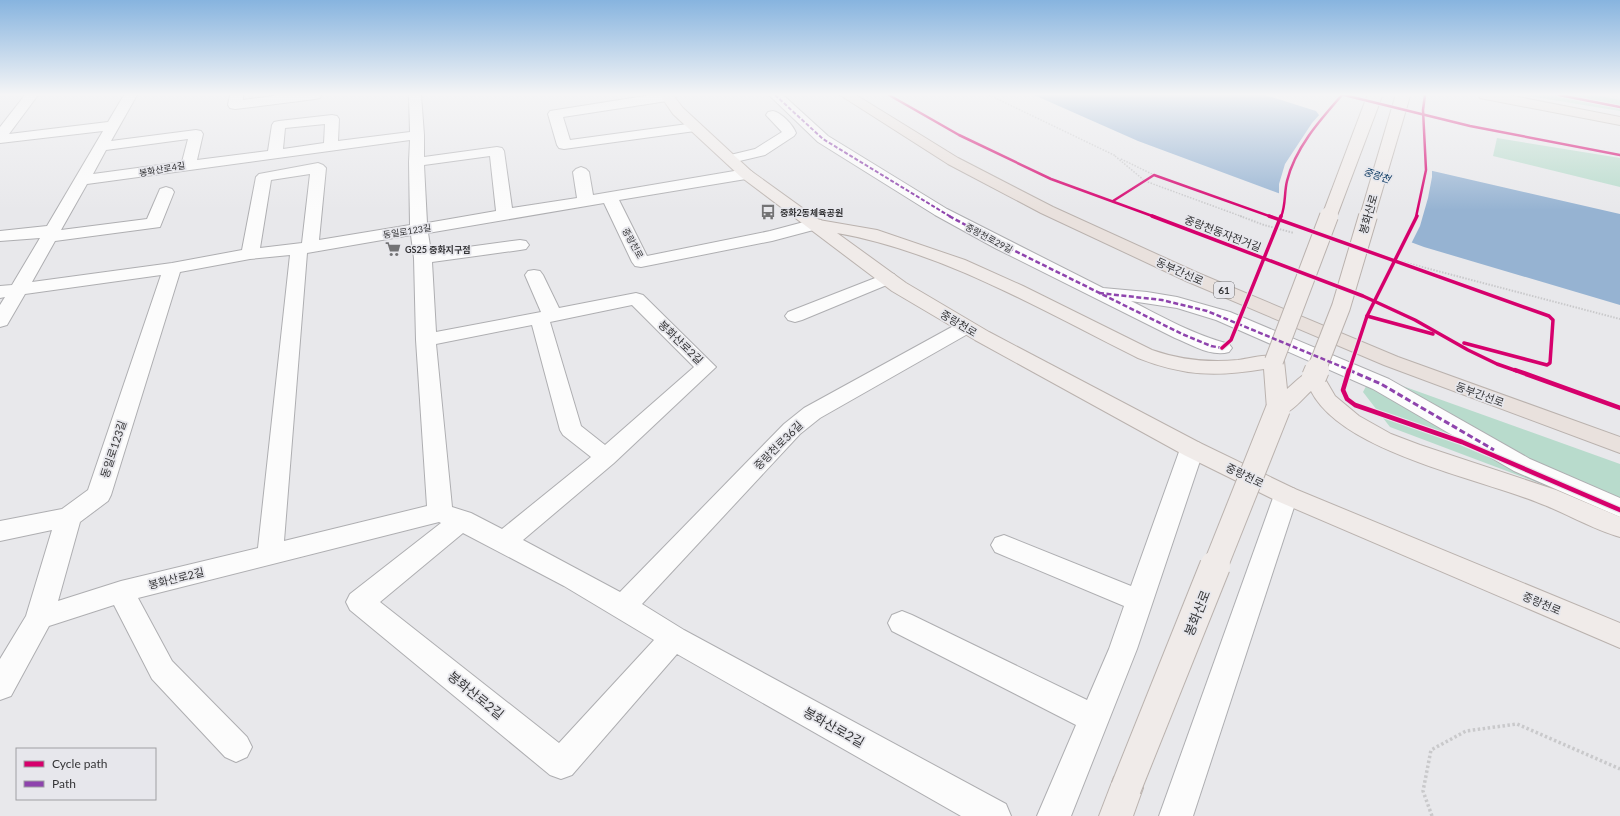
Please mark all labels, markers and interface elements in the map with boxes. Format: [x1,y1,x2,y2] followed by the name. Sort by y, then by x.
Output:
[138,160,186,178] street label: 봉화산로4길
[1362,165,1394,186] water label: 중랑천
[1356,193,1380,235] street label: 봉화산로
[759,203,777,221] bus stop icon: 중화2동체육공원
[780,207,843,218] place label: 중화2동체육공원
[1183,212,1263,254] street label: 중랑천동자전거길
[964,221,1014,255] street label: 중랑천로29길
[382,222,432,240] street label: 동일로123길
[620,226,646,260] street label: 중랑천로
[384,240,402,258] supermarket icon: GS25 중화지구점
[405,244,471,255] place label: GS25 중화지구점
[1154,255,1206,287] street label: 동부간선로
[1214,282,1234,298] road number: 61
[938,307,980,339] street label: 중랑천로
[656,318,706,366] street label: 봉화산로2길
[1454,379,1506,409] street label: 동부간선로
[751,418,805,472] street label: 중랑천로36길
[98,419,128,479] street label: 동일로123길
[1224,460,1266,490] street label: 중랑천로
[147,565,205,591] street label: 봉화산로2길
[1181,588,1213,638] street label: 봉화산로
[1521,589,1563,617] street label: 중랑천로
[445,668,507,722] street label: 봉화산로2길
[801,704,867,750] street label: 봉화산로2길
[16,748,156,800] legend
[52,756,107,771] text: Cycle path
[52,776,76,791] text: Path

